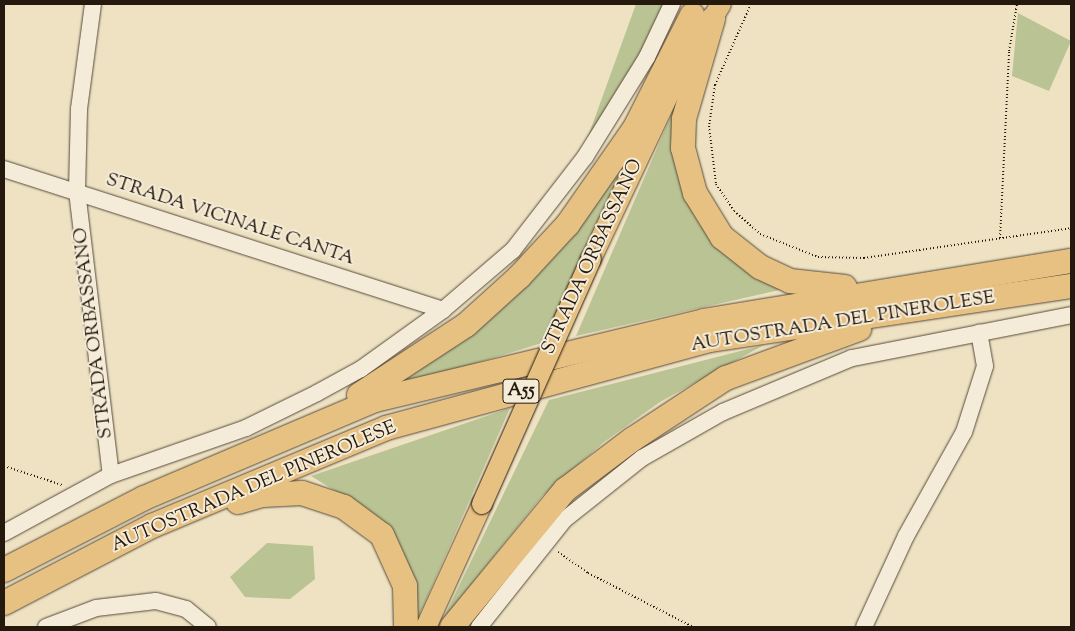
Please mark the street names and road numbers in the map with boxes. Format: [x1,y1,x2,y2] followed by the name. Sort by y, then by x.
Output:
[538,156,648,358] street label: STRADA ORBASSANO
[103,169,357,271] street label: STRADA VICINALE CANTA
[70,226,118,440] street label: STRADA ORBASSANO
[689,287,997,357] street label: AUTOSTRADA DEL PINEROLESE
[502,376,540,406] road number: A55
[108,416,400,558] street label: AUTOSTRADA DEL PINEROLESE

